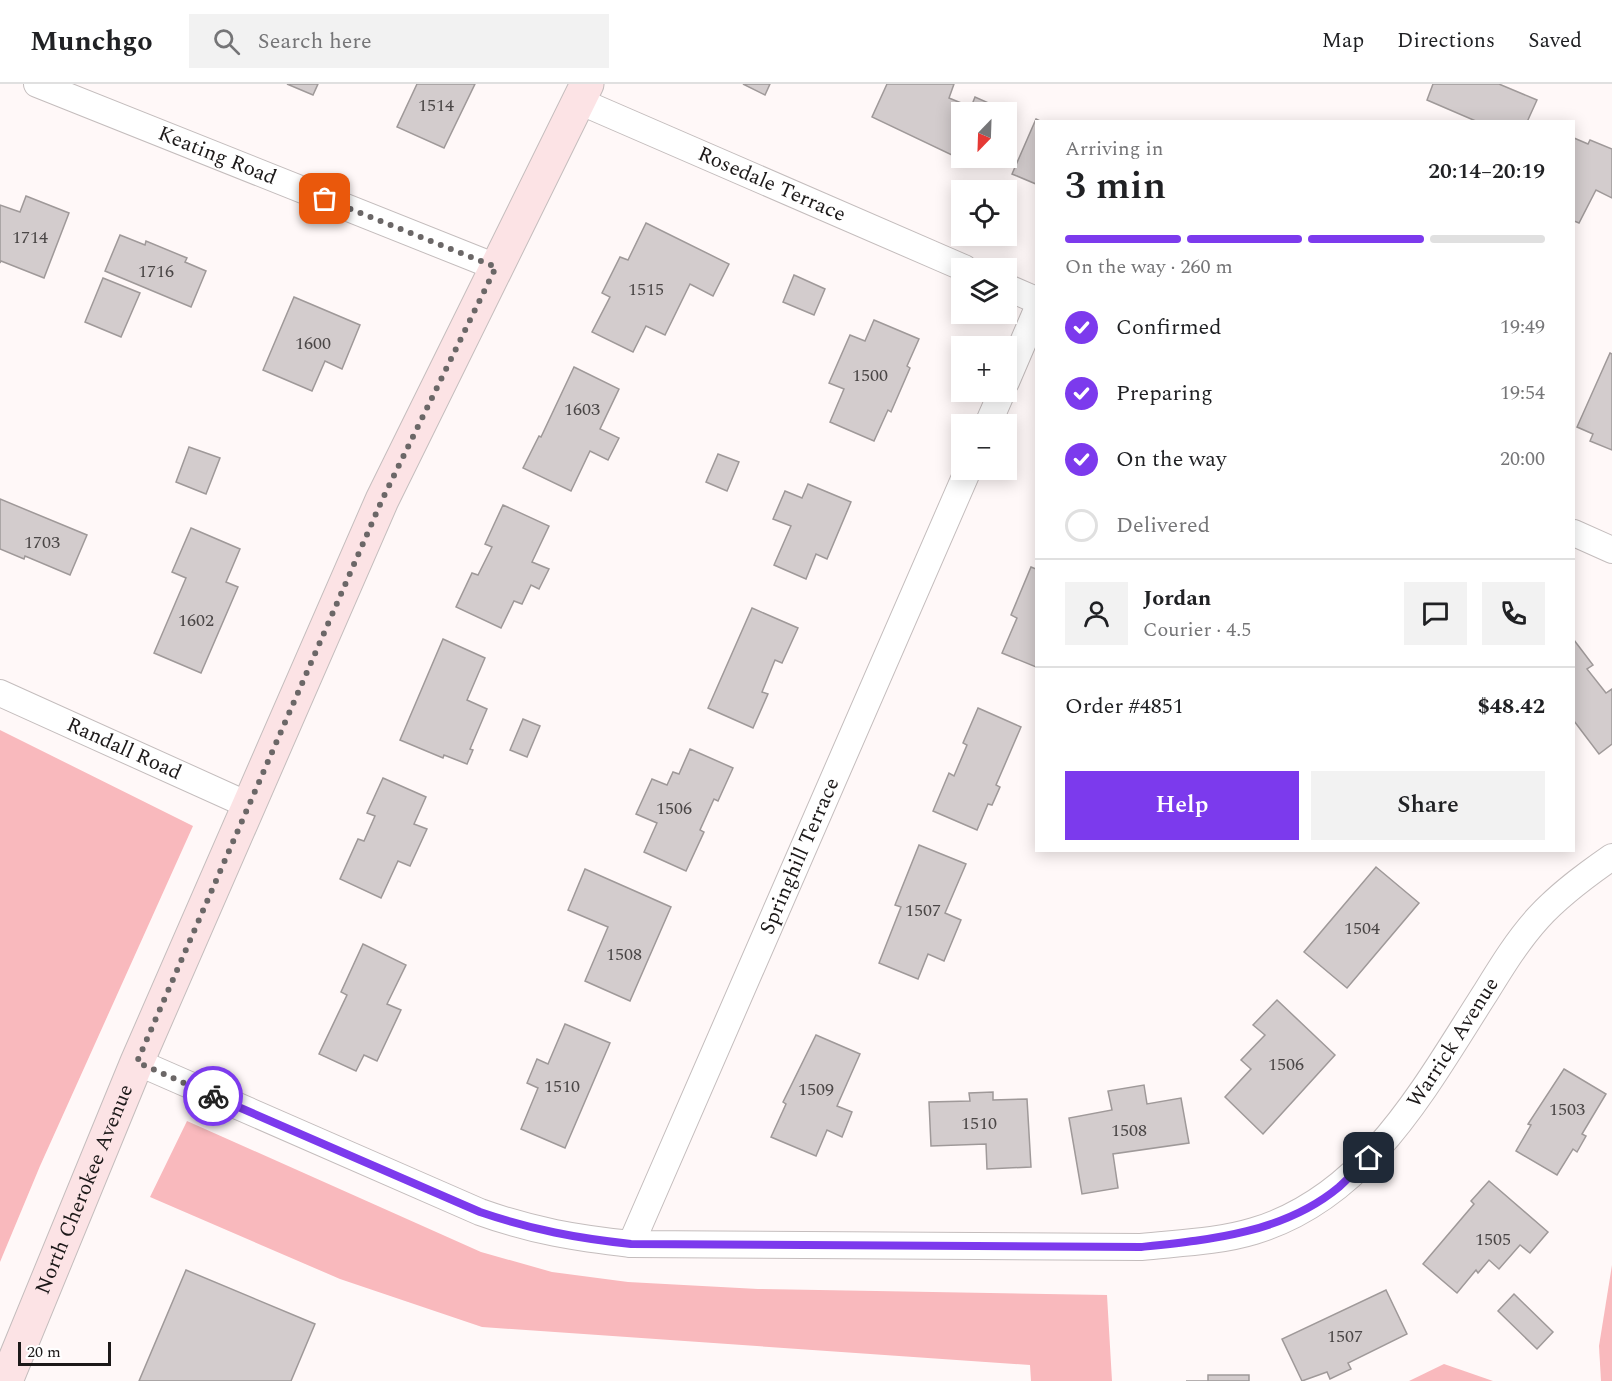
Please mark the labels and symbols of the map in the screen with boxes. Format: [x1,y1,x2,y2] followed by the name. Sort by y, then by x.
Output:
[418,92,454,119] house number: 1514
[951,102,1017,168] north arrow
[153,118,281,194] street label: Keating Road
[692,138,851,231] street label: Rosedale Terrace
[299,173,350,224] pin
[12,224,48,251] house number: 1714
[138,258,174,285] house number: 1716
[628,276,664,303] house number: 1515
[295,330,331,357] house number: 1600
[852,362,888,389] house number: 1500
[564,396,600,423] house number: 1603
[24,529,60,556] house number: 1703
[178,607,214,634] house number: 1602
[61,709,187,789] street label: Randall Road
[752,773,848,940] street label: Springhill Terrace
[656,795,692,822] house number: 1506
[905,897,941,924] house number: 1507
[1344,915,1380,942] house number: 1504
[606,941,642,968] house number: 1508
[1399,971,1507,1115] street label: Warrick Avenue
[1268,1051,1304,1078] house number: 1506
[183,1066,243,1126] courier
[544,1073,580,1100] house number: 1510
[798,1076,834,1103] house number: 1509
[27,1079,142,1300] street label: North Cherokee Avenue
[1549,1096,1585,1123] house number: 1503
[961,1110,997,1137] house number: 1510
[1111,1117,1147,1144] house number: 1508
[1343,1132,1394,1183] pin
[1475,1226,1511,1253] house number: 1505
[1327,1323,1363,1350] house number: 1507
[18,1339,111,1366] scale bar

